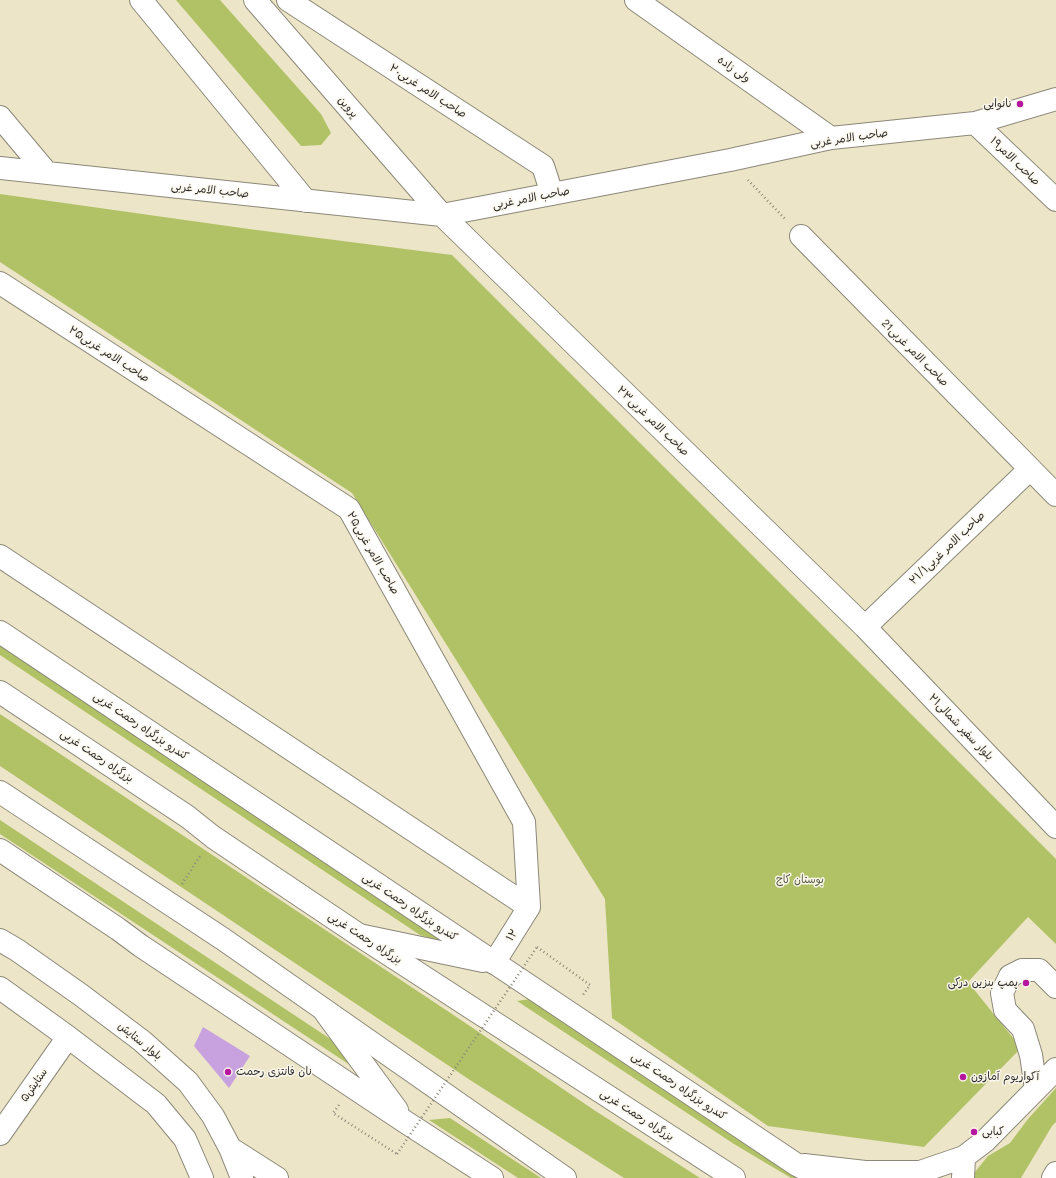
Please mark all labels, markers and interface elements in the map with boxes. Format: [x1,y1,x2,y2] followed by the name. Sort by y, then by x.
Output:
[715,53,753,85] street label: ولی زاده
[387,61,469,121] street label: صاحب الامر غربی۲۰
[335,94,361,120] street label: پروین
[983,97,1012,111] place label: نانوایی
[1015,99,1025,109] marker: نانوایی
[809,126,889,150] street label: صاحب الامر غربی
[987,134,1043,188] street label: صاحب الامر۱۹
[170,179,250,201] street label: صاحب الامر غربی
[491,184,571,212] street label: صاحب الامر غربی
[879,317,951,389] street label: 21صاحب الامر غربی
[66,323,152,385] street label: صاحب الامر غربی۲۵
[614,383,692,459] street label: صاحب الامر غربی۲۳
[344,509,402,597] street label: صاحب الامر غربی۲۵
[907,509,987,587] street label: صاحب الامر غربی۲۱/۱
[91,689,191,763] street label: کندرو بزرگراه رحمت غربی
[926,691,996,763] street label: بلوار سفیر شمالی۲۱
[58,727,136,785] street label: بزرگراه رحمت غربی
[360,870,460,944] street label: کندرو بزرگراه رحمت غربی
[776,873,824,887] park label: بوستان کاج
[326,909,404,967] street label: بزرگراه رحمت غربی
[503,927,521,943] street label: ۱۲
[948,976,1018,990] place label: پمپ بنزین درکی
[1021,978,1031,988] marker: پمپ بنزین درکی
[115,1019,165,1063] street label: بلوار ستایش
[629,1049,729,1123] street label: کندرو بزرگراه رحمت غربی
[236,1065,312,1079] place label: نان فانتزی رحمت
[18,1066,50,1104] street label: ستایش۵
[223,1067,233,1077] marker: نان فانتزی رحمت
[971,1070,1039,1084] place label: آکواریوم آمازون
[958,1072,968,1082] marker: آکواریوم آمازون
[598,1086,676,1144] street label: بزرگراه رحمت غربی
[982,1125,1004,1139] place label: کبابی
[969,1127,979,1137] marker: کبابی

